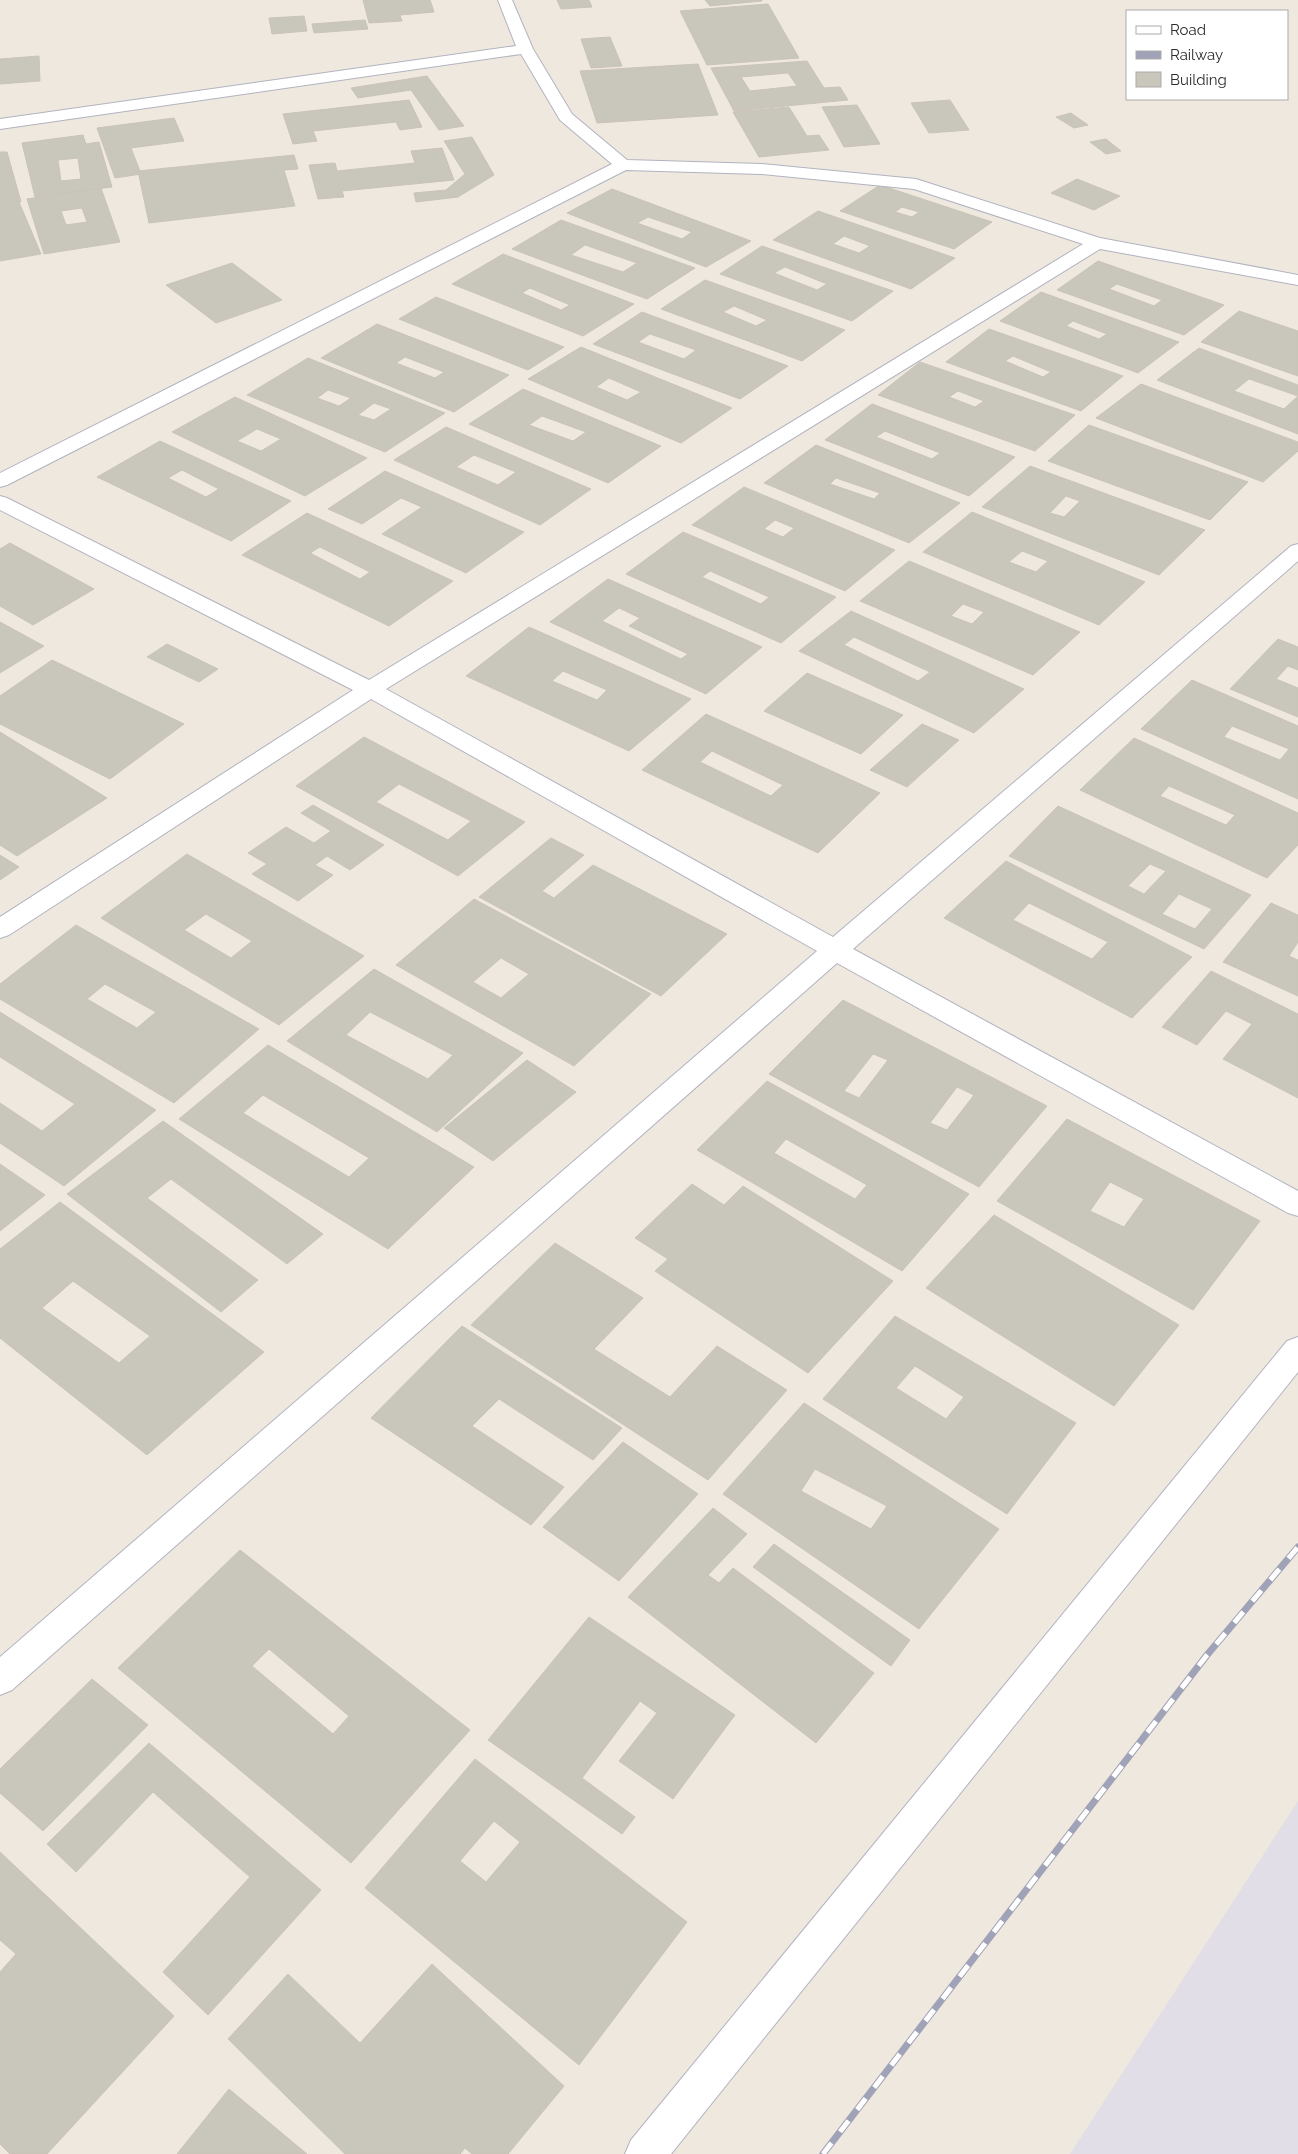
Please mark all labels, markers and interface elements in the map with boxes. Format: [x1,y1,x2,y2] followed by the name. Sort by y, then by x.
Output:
[1126,10,1288,100] legend
[1170,21,1206,39] text: Road
[1170,46,1223,64] text: Railway
[1170,71,1227,89] text: Building

